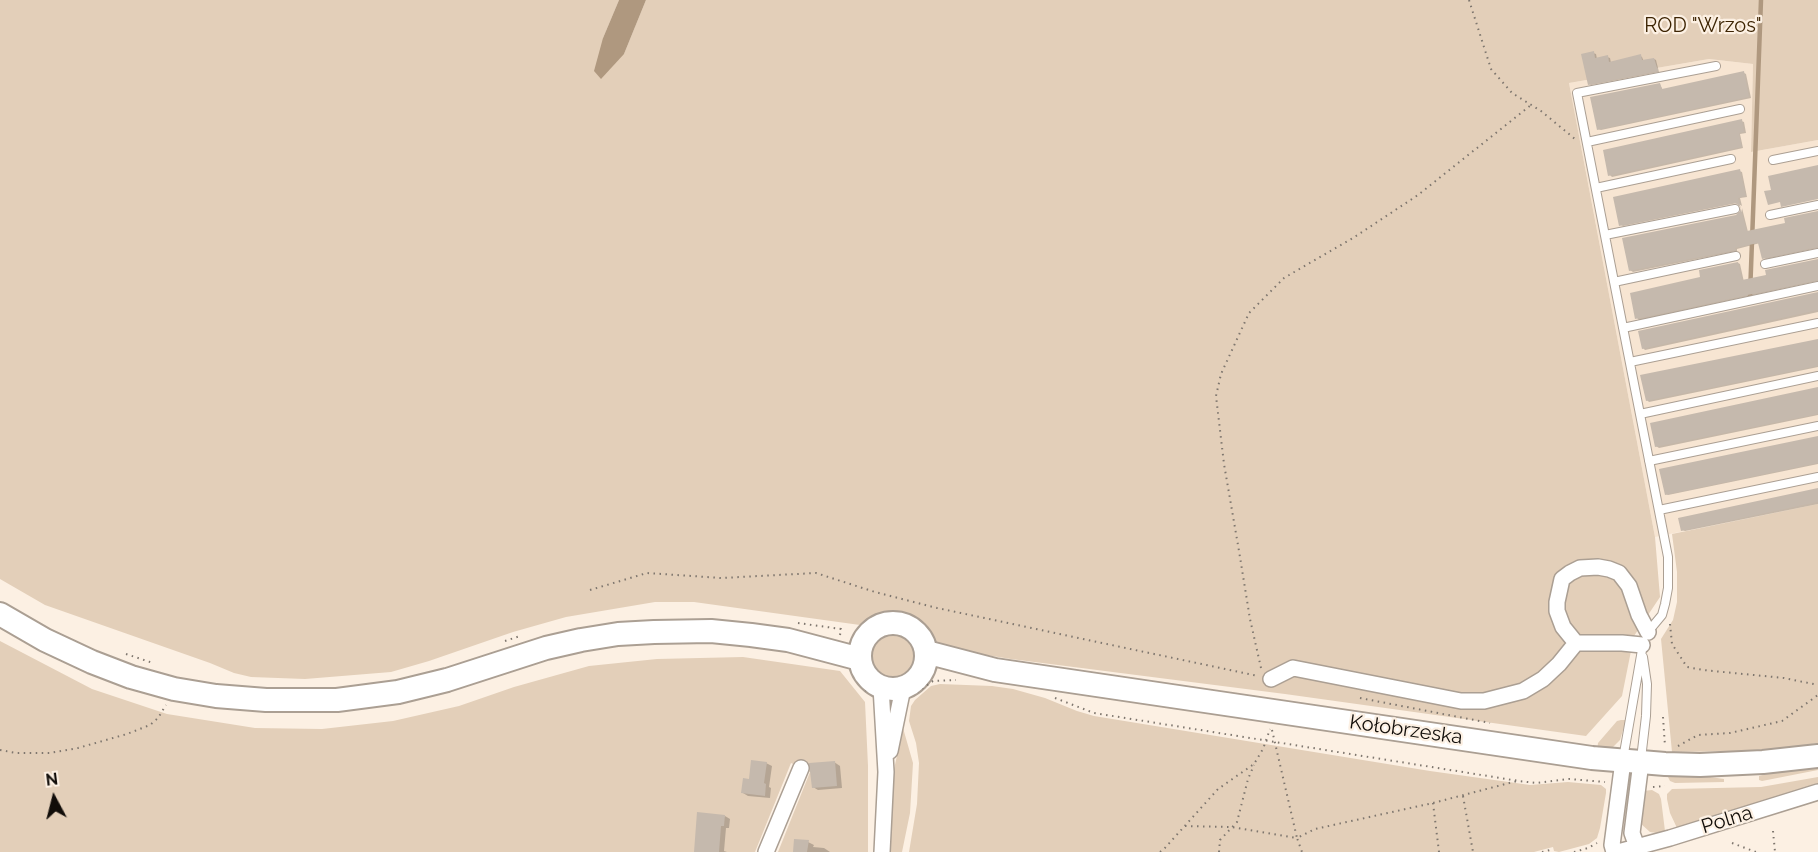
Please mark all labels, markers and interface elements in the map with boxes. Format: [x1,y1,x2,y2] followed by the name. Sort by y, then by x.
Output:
[1644,14,1762,38] park label: ROD "Wrzos"
[1348,710,1464,750] street label: Kołobrzeska
[24,768,84,828] north arrow
[45,769,59,790] text: N
[1699,801,1755,839] street label: Polna

